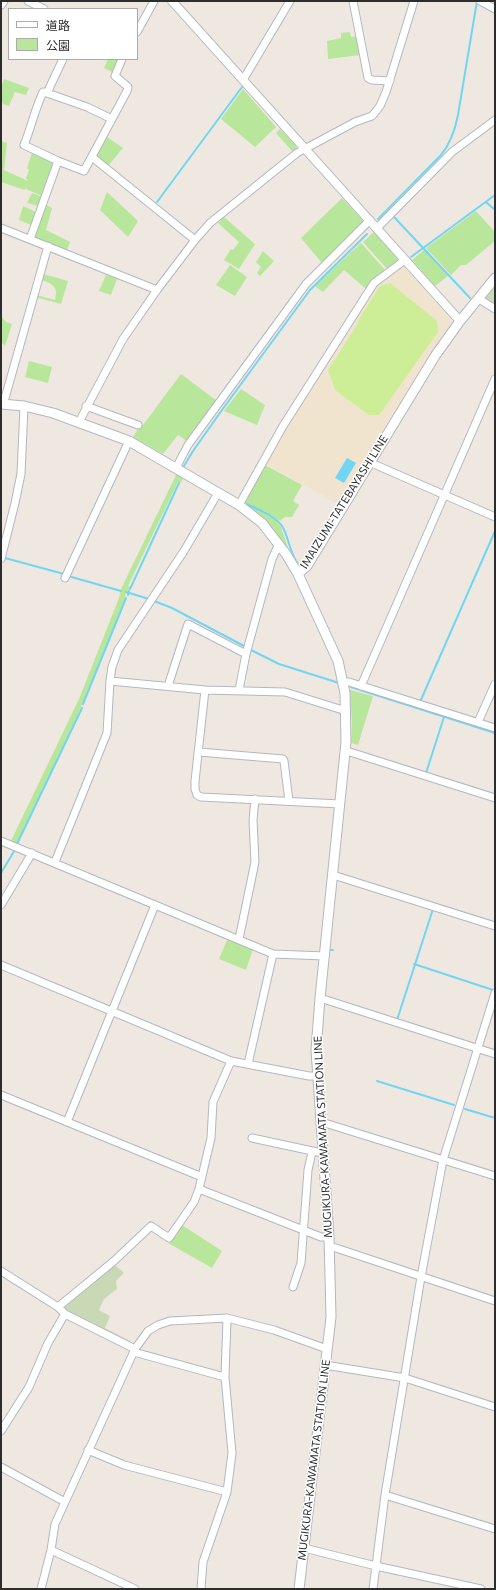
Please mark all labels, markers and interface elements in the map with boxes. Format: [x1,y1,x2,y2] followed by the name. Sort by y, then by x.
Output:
[8,8,138,60] legend
[46,18,70,32] text: 道路
[46,38,70,52] text: 公園
[297,433,391,571] street label: IMAIZUMI-TATEBAYASHI LINE
[311,1036,335,1238] street label: MUGIKURA-KAWAMATA STATION LINE
[295,1359,333,1561] street label: MUGIKURA-KAWAMATA STATION LINE

